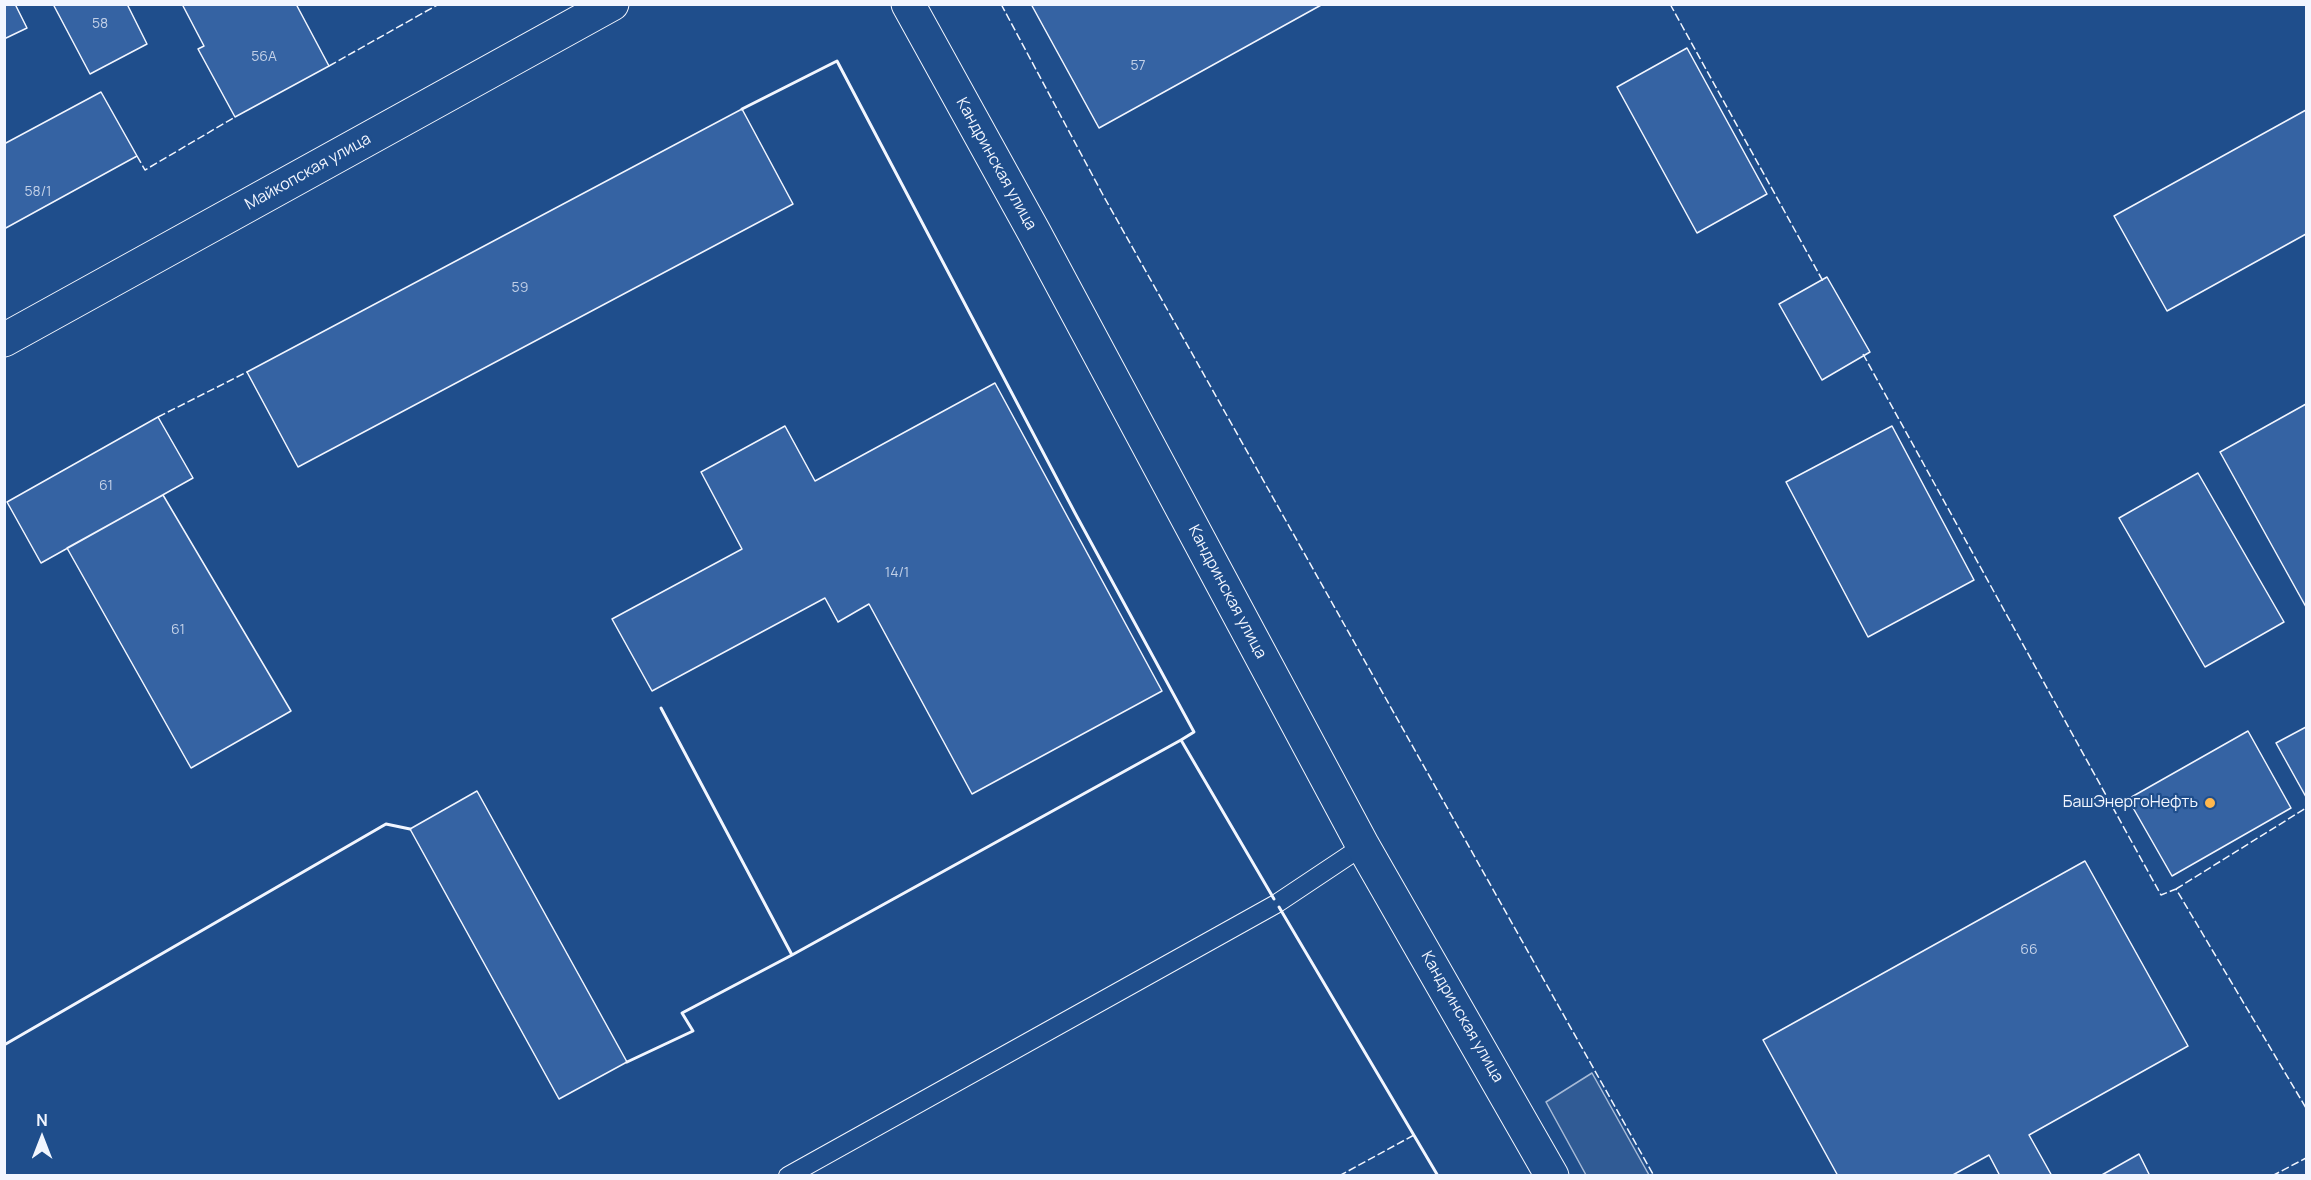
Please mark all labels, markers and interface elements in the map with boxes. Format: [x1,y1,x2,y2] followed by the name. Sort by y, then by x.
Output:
[92,16,108,32] house number: 58
[251,49,277,65] house number: 56А
[1130,58,1146,74] house number: 57
[952,94,1040,234] street label: Кандринская улица
[242,129,374,215] street label: Майкопская улица
[24,184,52,200] house number: 58/1
[512,280,528,296] house number: 59
[99,478,113,494] house number: 61
[1184,522,1270,662] street label: Кандринская улица
[885,565,909,581] house number: 14/1
[171,622,185,638] house number: 61
[2063,793,2198,813] place label: БашЭнергоНефть
[2203,796,2217,810] marker: БашЭнергоНефть
[2020,942,2038,958] house number: 66
[1417,948,1507,1086] street label: Кандринская улица
[12,1108,72,1168] north arrow
[36,1109,48,1131] text: N

